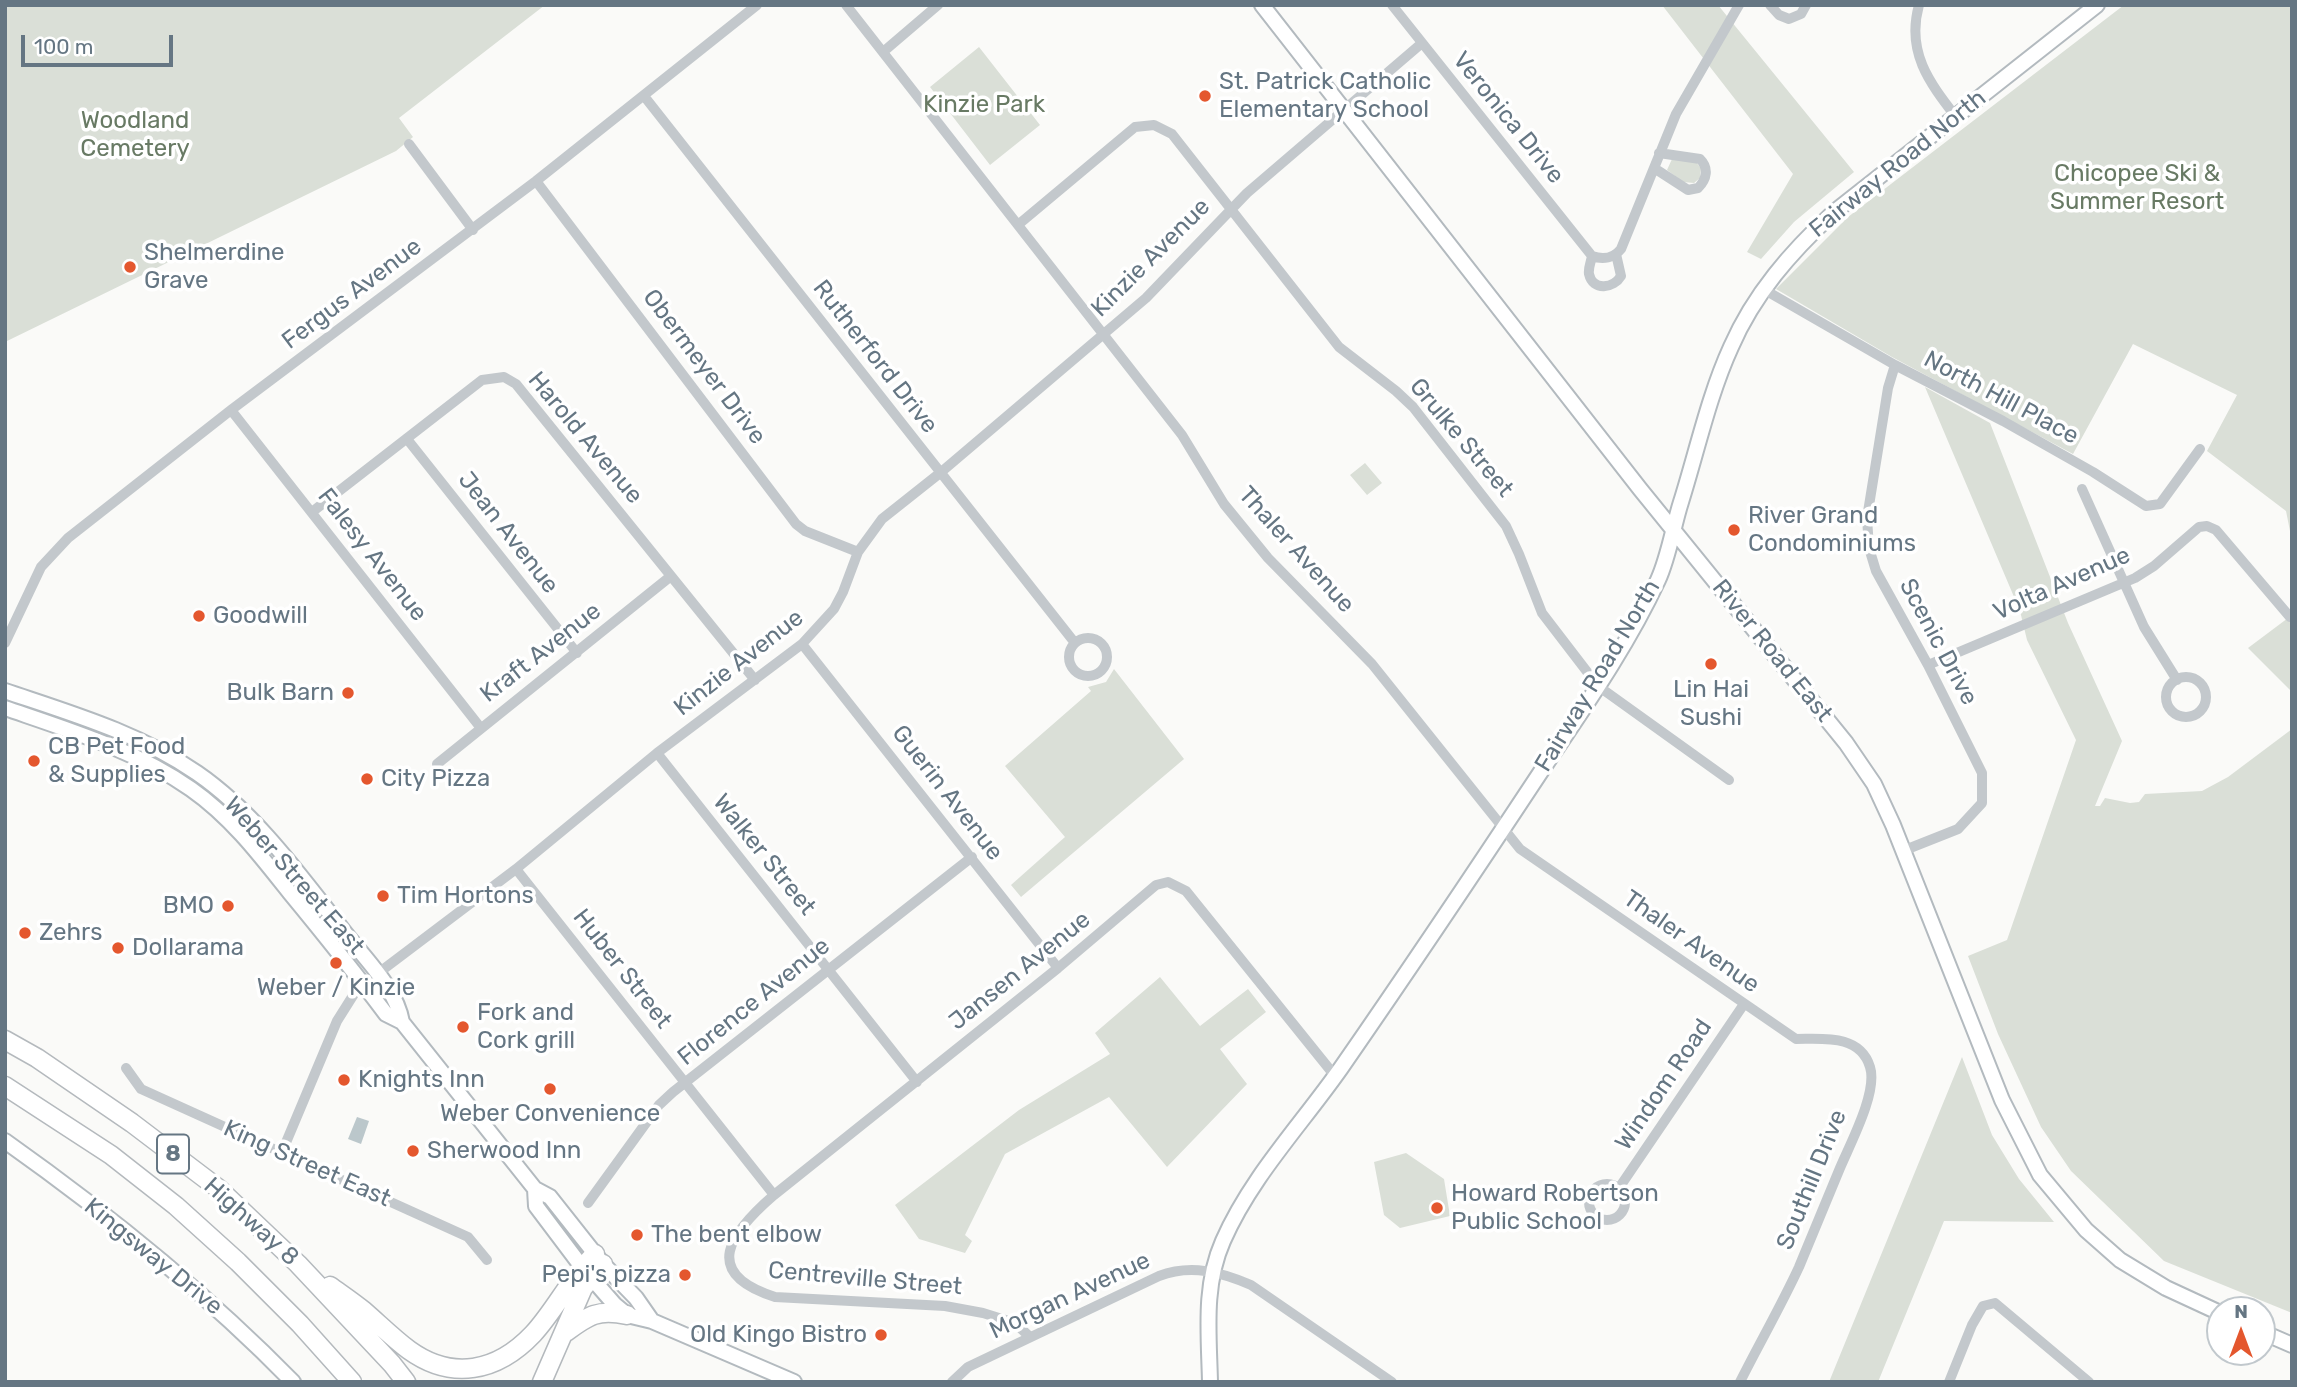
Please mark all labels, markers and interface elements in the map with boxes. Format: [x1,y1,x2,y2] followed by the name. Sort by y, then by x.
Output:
[24,21,177,65] scale bar
[34,34,93,59] text: 100 m
[1446,46,1570,190] street label: Veronica Drive
[1219,68,1431,124] place label: St. Patrick Catholic Elementary School
[1804,84,1992,244] street label: Fairway Road North
[1197,88,1213,104] marker: St. Patrick Catholic Elementary School
[923,91,1045,119] park label: Kinzie Park
[80,107,190,163] park label: Woodland Cemetery
[2050,160,2224,216] park label: Chicopee Ski & Summer Resort
[1086,193,1216,323] street label: Kinzie Avenue
[277,232,427,356] street label: Fergus Avenue
[144,239,285,295] place label: Shelmerdine Grave
[122,259,138,275] marker: Shelmerdine Grave
[806,275,944,439] street label: Rutherford Drive
[636,284,772,450] street label: Obermeyer Drive
[1919,345,2083,451] street label: North Hill Place
[522,366,648,510] street label: Harold Avenue
[1403,373,1519,503] street label: Grulke Street
[452,466,564,600] street label: Jean Avenue
[1232,481,1360,619] street label: Thaler Avenue
[311,483,433,627] street label: Falesy Avenue
[1748,502,1916,558] place label: River Grand Condominiums
[1726,522,1742,538] marker: River Grand Condominiums
[1989,541,2135,627] street label: Volta Avenue
[1706,574,1838,728] street label: River Road East
[1893,574,1983,710] street label: Scenic Drive
[1529,575,1667,777] street label: Fairway Road North
[475,597,607,709] street label: Kraft Avenue
[213,602,308,630] place label: Goodwill
[669,604,809,722] street label: Kinzie Avenue
[191,608,207,624] marker: Goodwill
[1703,656,1719,672] marker: Lin Hai Sushi
[1673,676,1749,732] place label: Lin Hai Sushi
[226,679,334,707] place label: Bulk Barn
[340,685,356,701] marker: Bulk Barn
[885,720,1009,866] street label: Guerin Avenue
[48,733,185,789] place label: CB Pet Food & Supplies
[26,753,42,769] marker: CB Pet Food & Supplies
[381,765,490,793] place label: City Pizza
[359,771,375,787] marker: City Pizza
[706,789,822,921] street label: Walker Street
[218,791,370,961] street label: Weber Street East
[397,882,534,910] place label: Tim Hortons
[1617,884,1765,1000] street label: Thaler Avenue
[375,888,391,904] marker: Tim Hortons
[163,892,214,920] place label: BMO
[220,898,236,914] marker: BMO
[566,904,678,1034] street label: Huber Street
[944,905,1096,1037] street label: Jansen Avenue
[39,919,102,947] place label: Zehrs
[17,925,33,941] marker: Zehrs
[672,932,836,1072] street label: Florence Avenue
[132,934,244,962] place label: Dollarama
[110,940,126,956] marker: Dollarama
[328,955,344,971] marker: Weber / Kinzie
[257,974,415,1002] place label: Weber / Kinzie
[477,999,575,1055] place label: Fork and Cork grill
[1610,1014,1718,1156] street label: Windom Road
[455,1019,471,1035] marker: Fork and Cork grill
[358,1066,485,1094] place label: Knights Inn
[336,1072,352,1088] marker: Knights Inn
[542,1081,558,1097] marker: Weber Convenience
[440,1100,660,1128] place label: Weber Convenience
[1771,1106,1853,1254] street label: Southill Drive
[219,1114,395,1214] street label: King Street East
[157,1134,189,1174] road number: 8
[427,1137,581,1165] place label: Sherwood Inn
[405,1143,421,1159] marker: Sherwood Inn
[198,1172,304,1272] street label: Highway 8
[1451,1180,1659,1236] place label: Howard Robertson Public School
[78,1192,228,1322] street label: Kingsway Drive
[1429,1200,1445,1216] marker: Howard Robertson Public School
[651,1221,822,1249] place label: The bent elbow
[629,1227,645,1243] marker: The bent elbow
[985,1246,1155,1346] street label: Morgan Avenue
[767,1256,963,1302] street label: Centreville Street
[542,1261,671,1289] place label: Pepi's pizza
[677,1267,693,1283] marker: Pepi's pizza
[2206,1296,2276,1366] north arrow
[2234,1300,2248,1323] text: N
[690,1321,867,1349] place label: Old Kingo Bistro
[873,1327,889,1343] marker: Old Kingo Bistro

